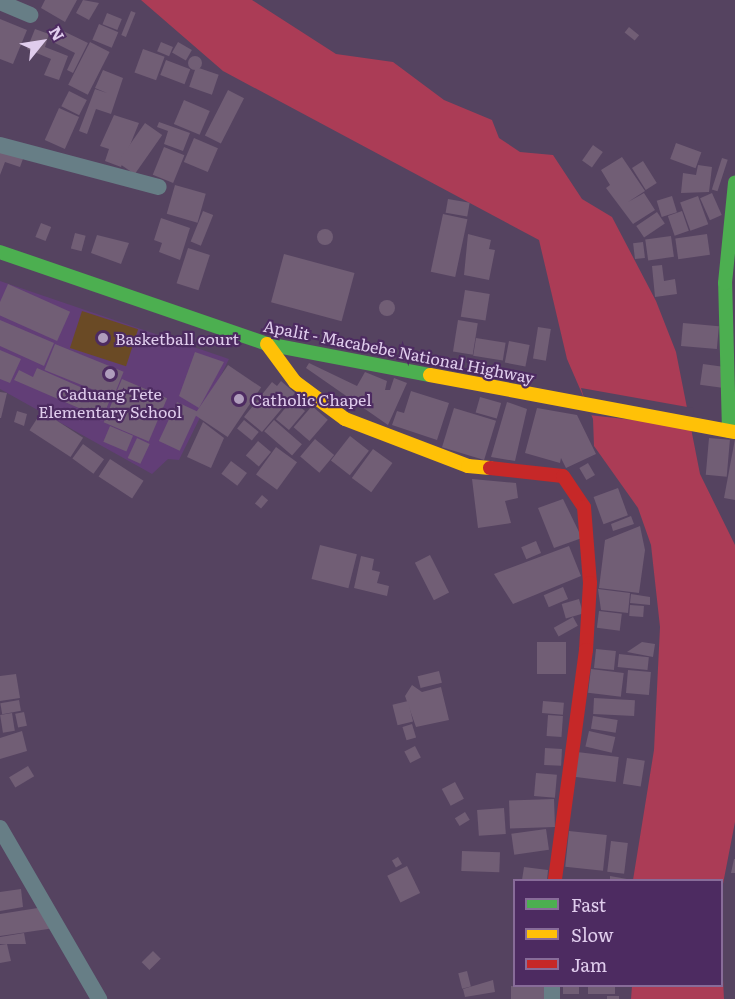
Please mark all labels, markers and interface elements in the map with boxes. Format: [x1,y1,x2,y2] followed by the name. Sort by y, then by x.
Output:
[12,12,72,72] north arrow
[44,21,71,45] text: N
[262,315,536,387] street label: Apalit - Macabebe National Highway
[115,328,239,348] place label: Basketball court
[96,331,110,345] marker: Basketball court
[103,367,117,381] marker: Caduang Tete Elementary School
[38,383,182,421] place label: Caduang Tete Elementary School
[251,389,372,409] place label: Catholic Chapel
[232,392,246,406] marker: Catholic Chapel
[513,879,723,987] legend
[571,891,606,918] text: Fast
[571,921,613,948] text: Slow
[571,951,607,978] text: Jam

